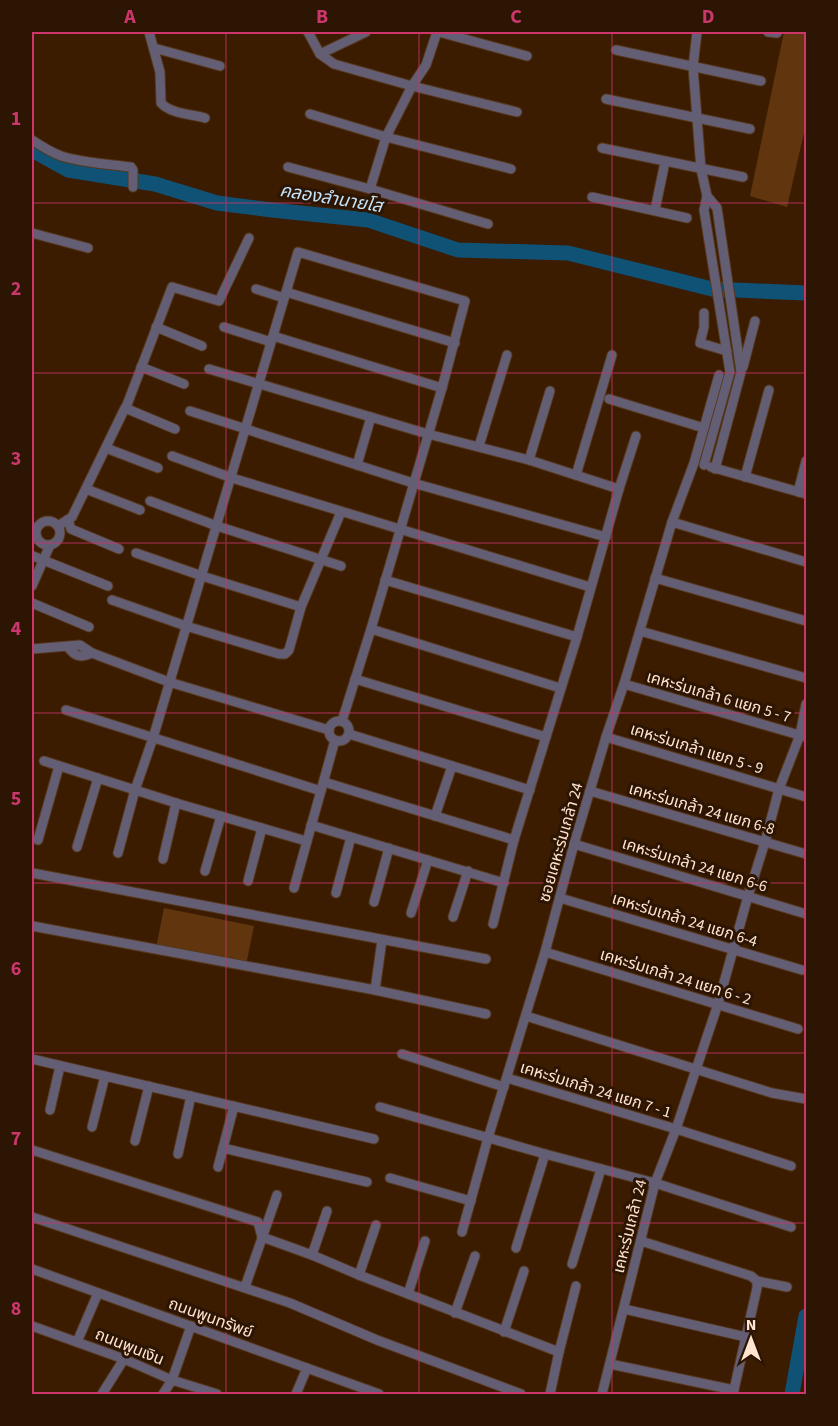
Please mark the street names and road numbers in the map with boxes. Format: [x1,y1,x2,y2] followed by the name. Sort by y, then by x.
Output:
[644,666,794,728] street label: เคหะร่มเกล้า 6 แยก 5 - 7
[627,718,766,780] street label: เคหะร่มเกล้า แยก 5 - 9
[626,778,777,840] street label: เคหะร่มเกล้า 24 แยก 6-8
[533,780,589,905] street label: ซอยเคหะร่มเกล้า 24
[619,832,770,898] street label: เคหะร่มเกล้า 24 แยก 6-6
[609,887,760,953] street label: เคหะร่มเกล้า 24 แยก 6-4
[597,943,754,1010] street label: เคหะร่มเกล้า 24 แยก 6 - 2
[517,1056,674,1123] street label: เคหะร่มเกล้า 24 แยก 7 - 1
[608,1177,652,1275] street label: เคหะร่มเกล้า 24
[165,1292,256,1343] street label: ถนนพูนทรัพย์
[92,1323,167,1371] street label: ถนนพูนเงิน

